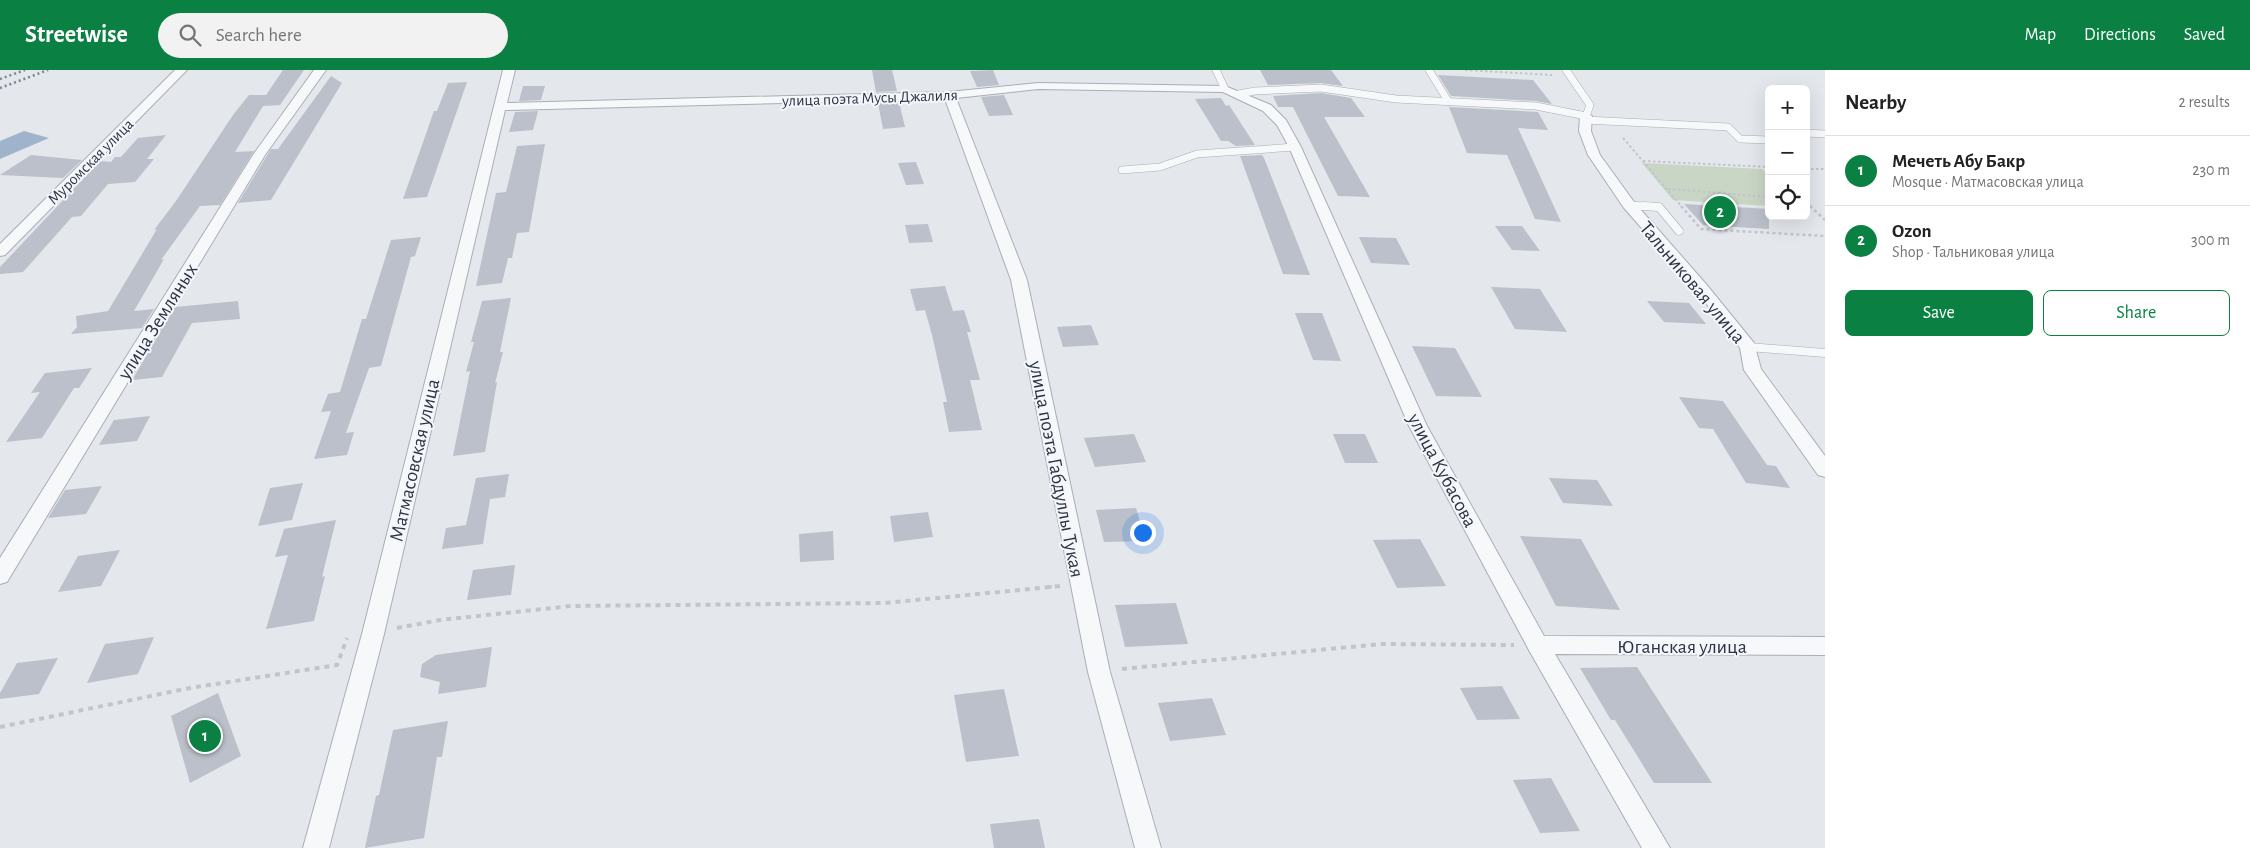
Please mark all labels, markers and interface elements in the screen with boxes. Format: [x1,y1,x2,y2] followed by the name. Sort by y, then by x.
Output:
[158,13,508,58] search box
[176,21,204,49] icon: search
[25,23,128,47] text: Streetwise
[216,26,302,45] text: Search here
[2025,26,2056,44] text: Map
[2084,26,2156,44] text: Directions
[2184,26,2225,44] text: Saved
[1765,85,1810,220] map controls
[1765,85,1810,130] button: +
[781,87,958,110] street label: улица поэта Мусы Джалиля
[1845,92,1906,113] text: Nearby
[2178,94,2230,110] text: 2 results
[45,116,137,208] street label: Муромская улица
[1765,130,1810,175] button: −
[1892,152,2025,171] text: Мечеть Абу Бакр
[1858,162,1864,178] text: 1
[2192,162,2230,178] text: 230 m
[1892,174,2084,190] text: Mosque · Матмасовская улица
[1765,175,1810,220] button: locate
[1704,193,1736,231] pin: 2
[1636,218,1749,347] street label: Тальниковая улица
[1892,222,1931,241] text: Ozon
[1857,232,1865,248] text: 2
[2191,232,2230,248] text: 300 m
[1892,244,2055,260] text: Shop · Тальниковая улица
[114,260,202,384] street label: улица Земляных
[1845,290,2033,336] button: Save
[2043,290,2230,336] button: Share
[1025,358,1087,579] street label: улица поэта Габдуллы Тукая
[387,377,443,544] street label: Матмасовская улица
[1403,409,1480,531] street label: улица Кубасова
[1130,520,1156,546] your location
[1617,637,1747,657] street label: Юганская улица
[189,717,221,755] pin: 1

